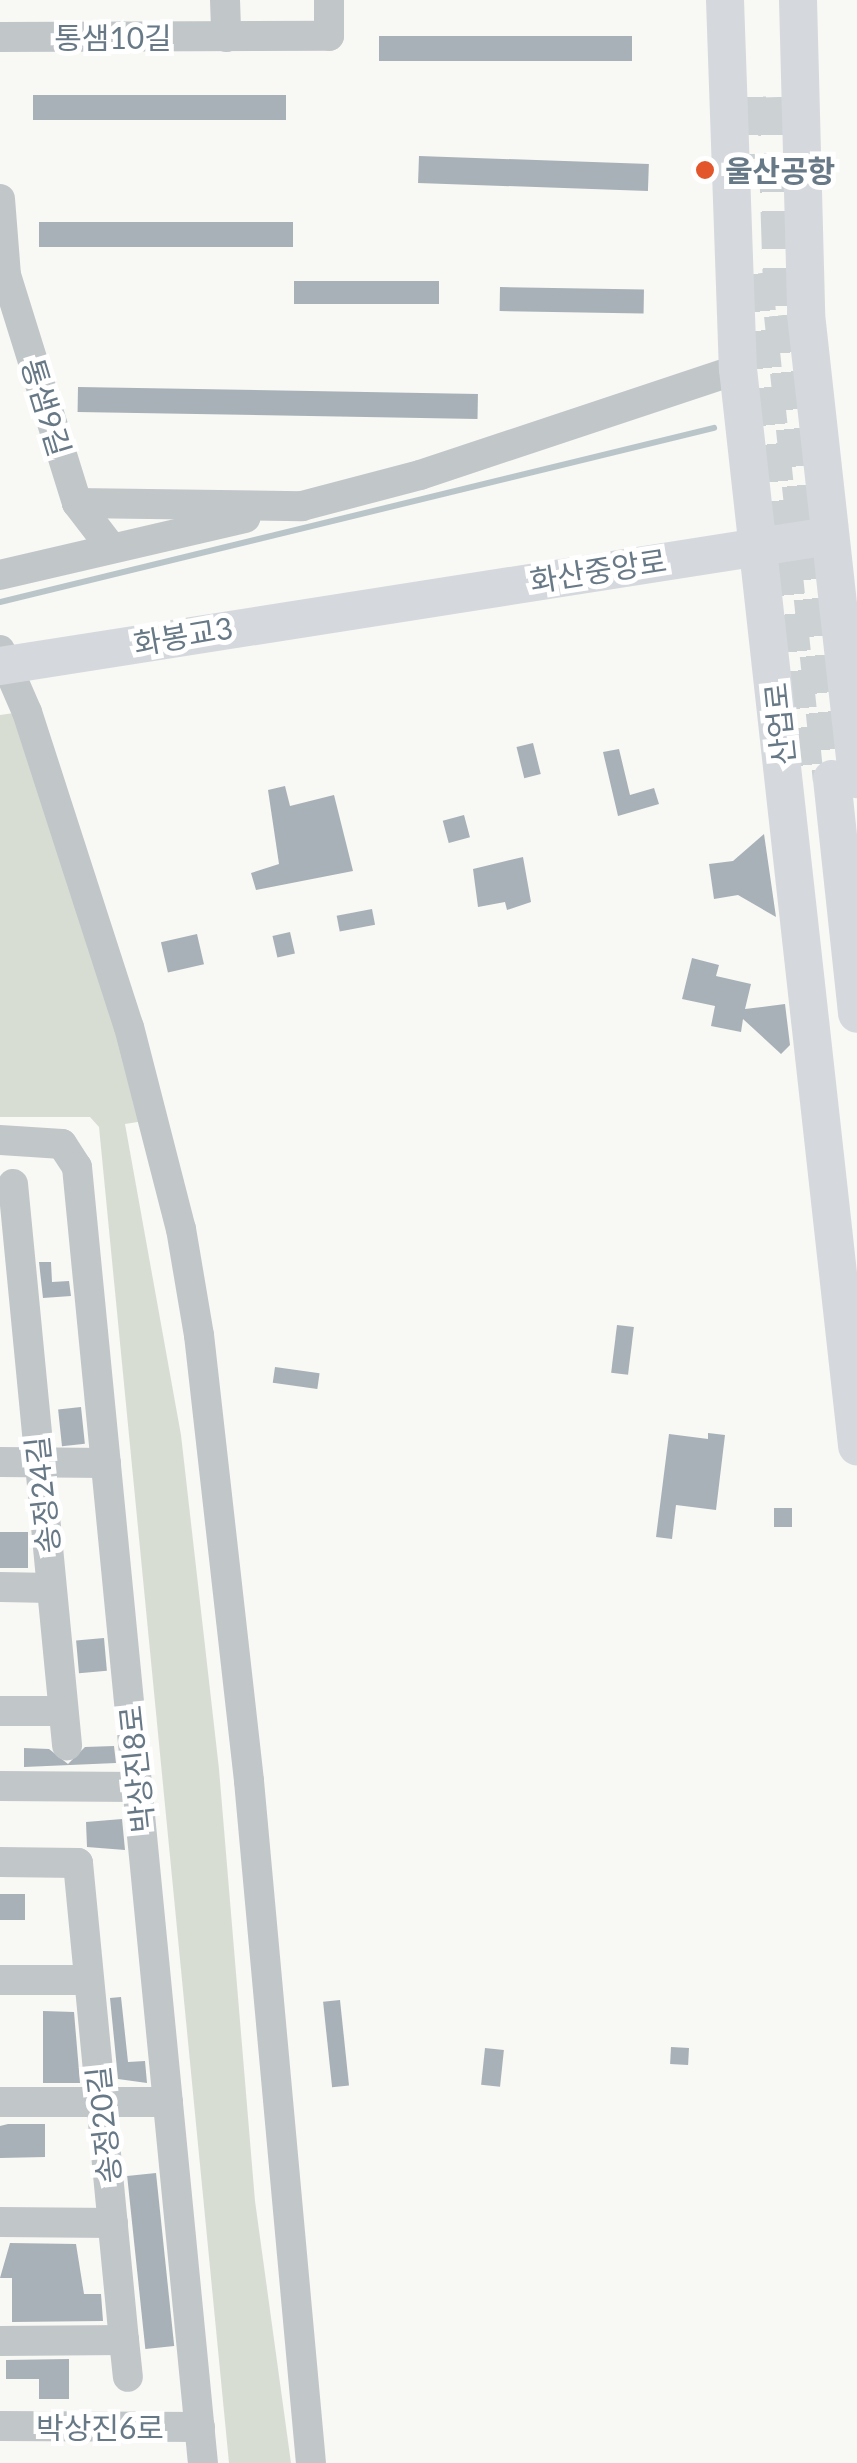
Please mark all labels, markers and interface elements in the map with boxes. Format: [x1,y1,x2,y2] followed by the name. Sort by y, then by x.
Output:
[54,19,172,55] street label: 통샘10길
[725,152,835,188] place label: 울산공항
[694,159,716,181] marker: 울산공항
[15,354,79,460] street label: 통샘9길
[527,541,669,599] street label: 화산중앙로
[131,609,235,661] street label: 화봉교3
[757,681,801,767] street label: 산업로
[18,1435,66,1555] street label: 송정24길
[111,1704,161,1834] street label: 박상진8로
[79,2065,127,2185] street label: 송정20길
[36,2409,164,2445] street label: 박상진6로

